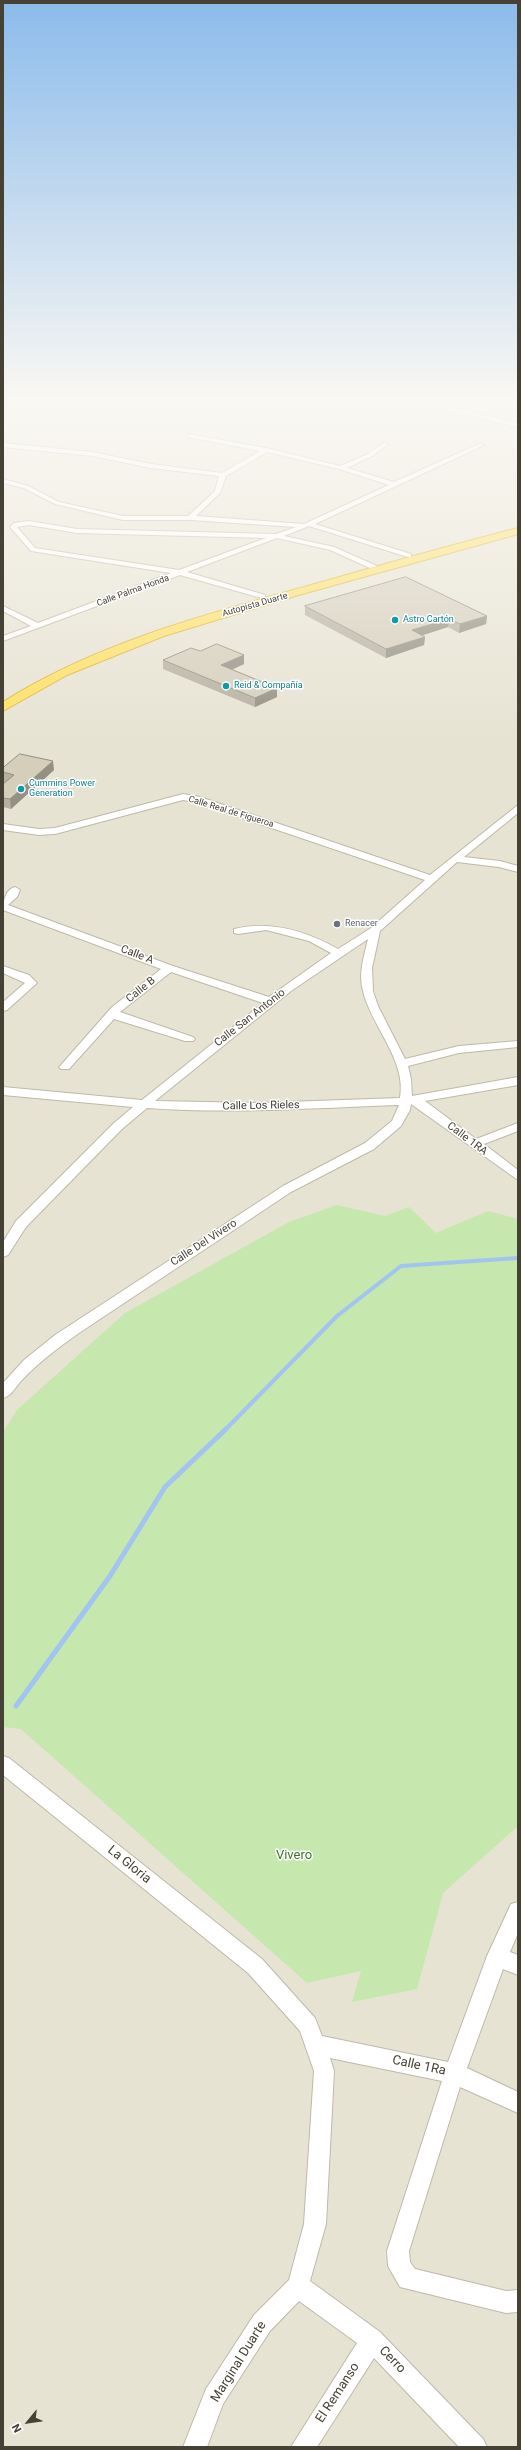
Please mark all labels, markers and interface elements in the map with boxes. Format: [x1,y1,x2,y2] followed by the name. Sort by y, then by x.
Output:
[95,573,171,609] street label: Calle Palma Honda
[221,591,289,619] street label: Autopista Duarte
[390,615,400,625] marker: Astro Cartón
[403,615,454,625] place label: Astro Cartón
[221,681,231,691] marker: Reid & Compañía
[234,681,303,691] place label: Reid & Compañía
[29,779,95,800] place label: Cummins Power Generation
[16,784,26,794] marker: Cummins Power Generation
[187,794,275,830] street label: Calle Real de Figueroa
[332,919,342,929] marker: Renacer
[345,919,378,929] place label: Renacer
[119,943,155,967] street label: Calle A
[124,974,158,1006] street label: Calle B
[212,986,288,1050] street label: Calle San Antonio
[222,1099,300,1113] street label: Calle Los Rieles
[444,1120,490,1158] street label: Calle 1RA
[168,1217,240,1269] street label: Calle Del Vivero
[104,1843,154,1887] street label: La Gloria
[276,1848,312,1864] park label: Vivero
[391,2053,447,2079] street label: Calle 1Ra
[208,2319,270,2405] street label: Marginal Duarte
[375,2343,409,2377] street label: Cerro
[313,2360,363,2426] street label: El Remanso
[8,2402,48,2442] north arrow
[10,2422,25,2435] text: N

